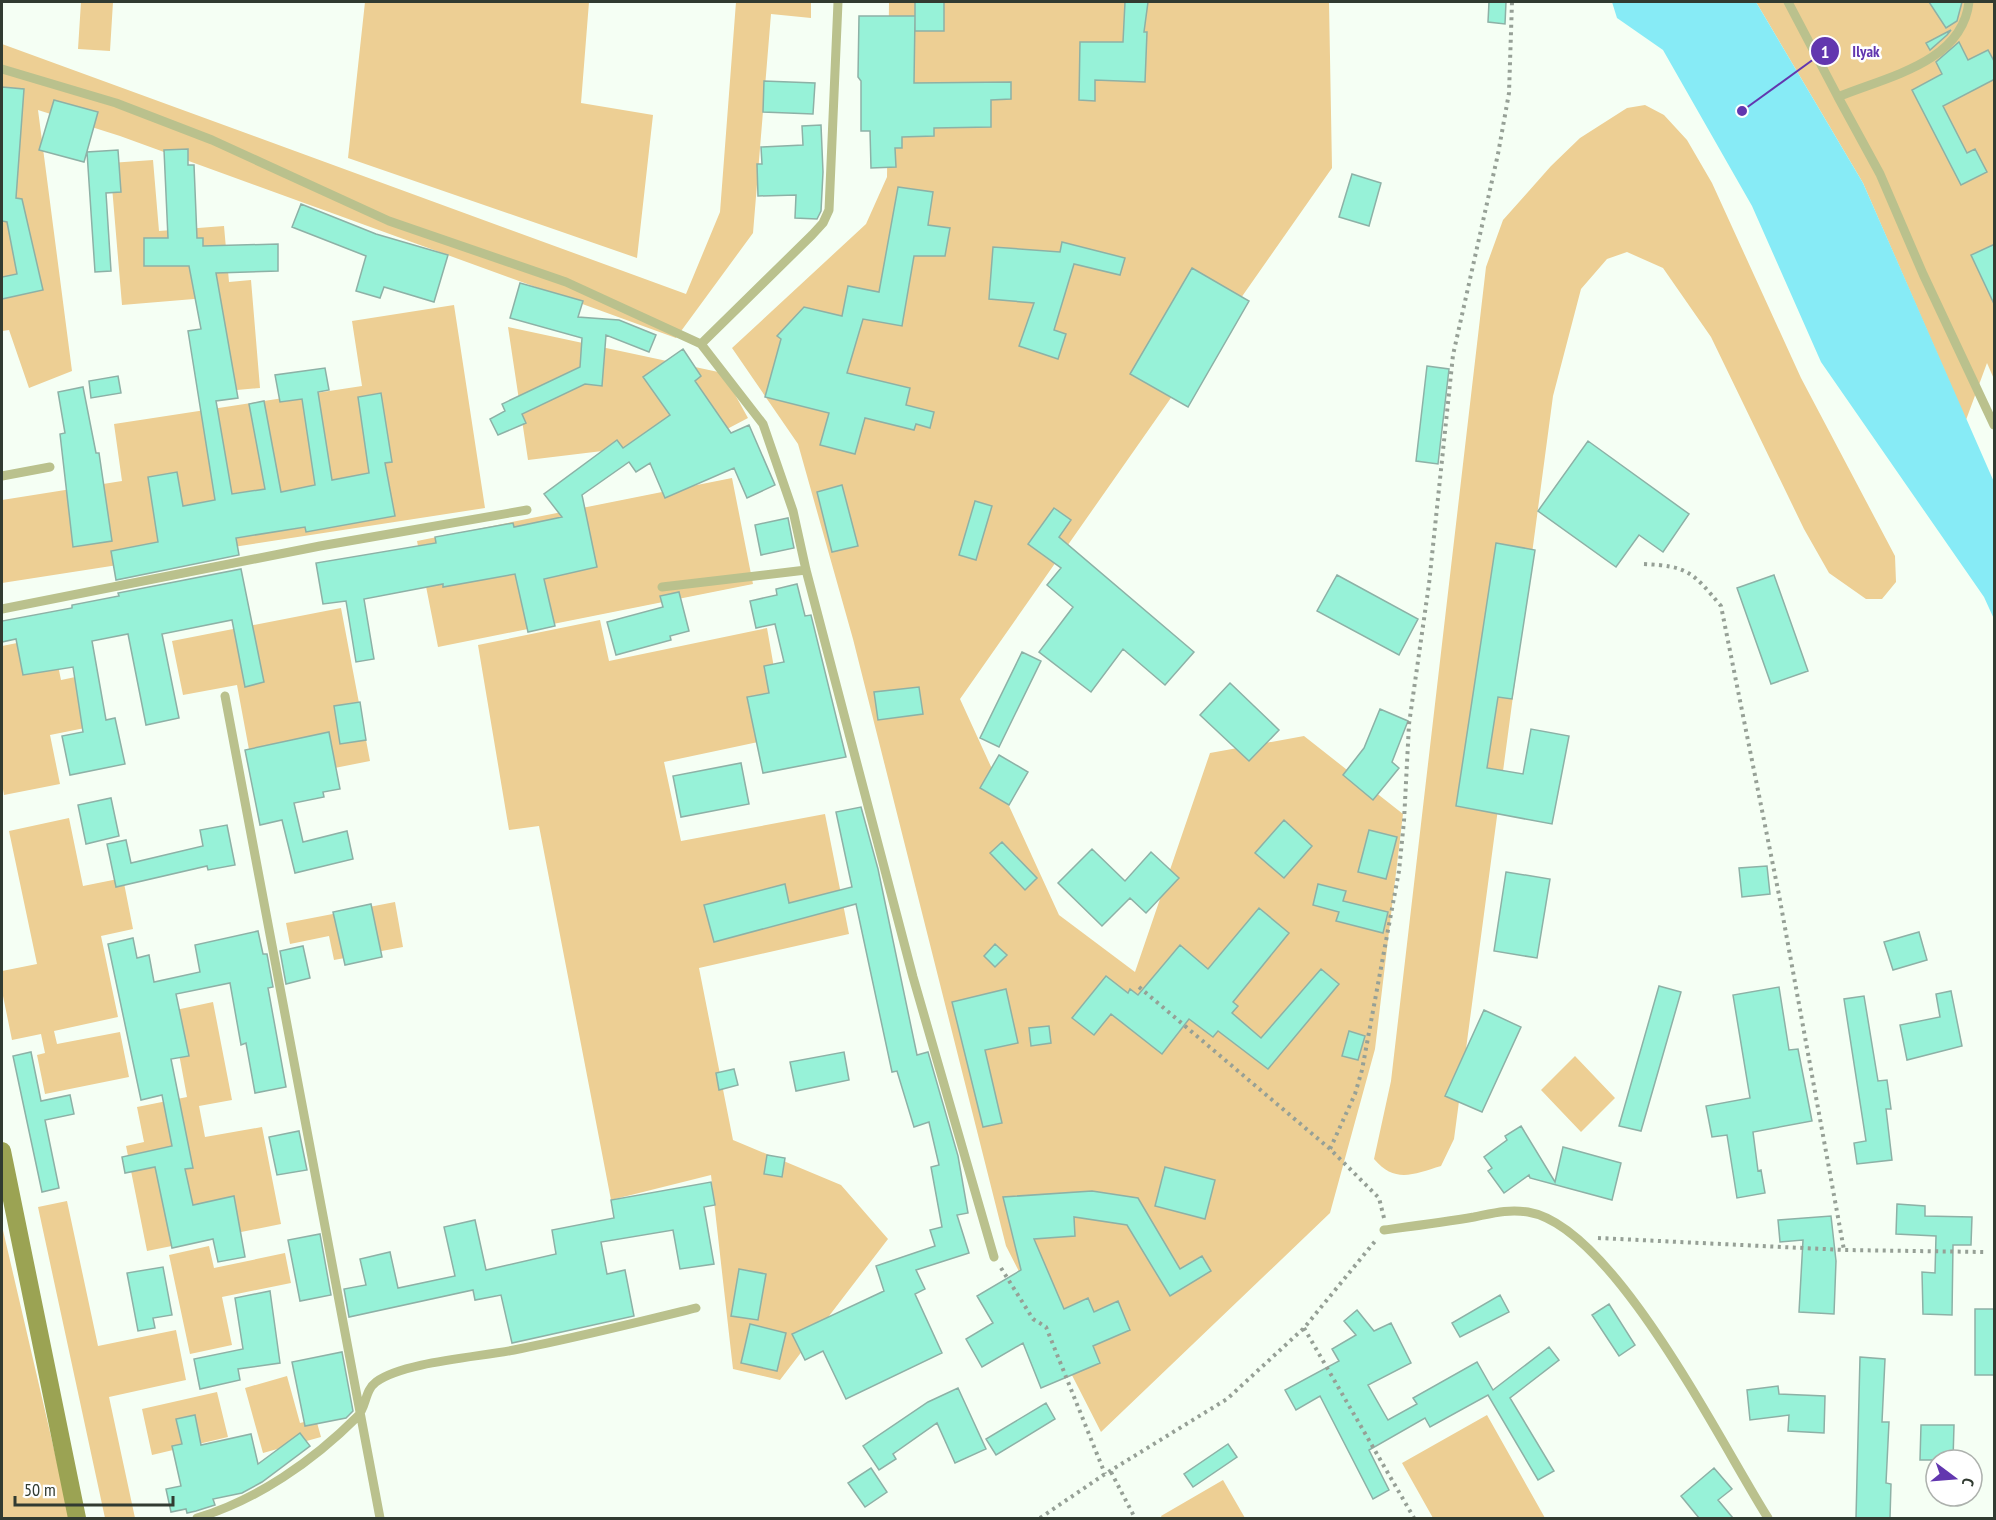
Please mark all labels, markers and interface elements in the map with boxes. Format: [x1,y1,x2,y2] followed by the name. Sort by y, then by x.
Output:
[1810,34,1892,68] callout: Ilyak
[1821,40,1829,63] text: 1
[1852,41,1880,61] text: Ilyak
[1924,1448,1984,1508] north arrow
[15,1469,172,1507] scale bar
[1958,1476,1979,1489] text: С
[24,1478,56,1501] text: 50 m

